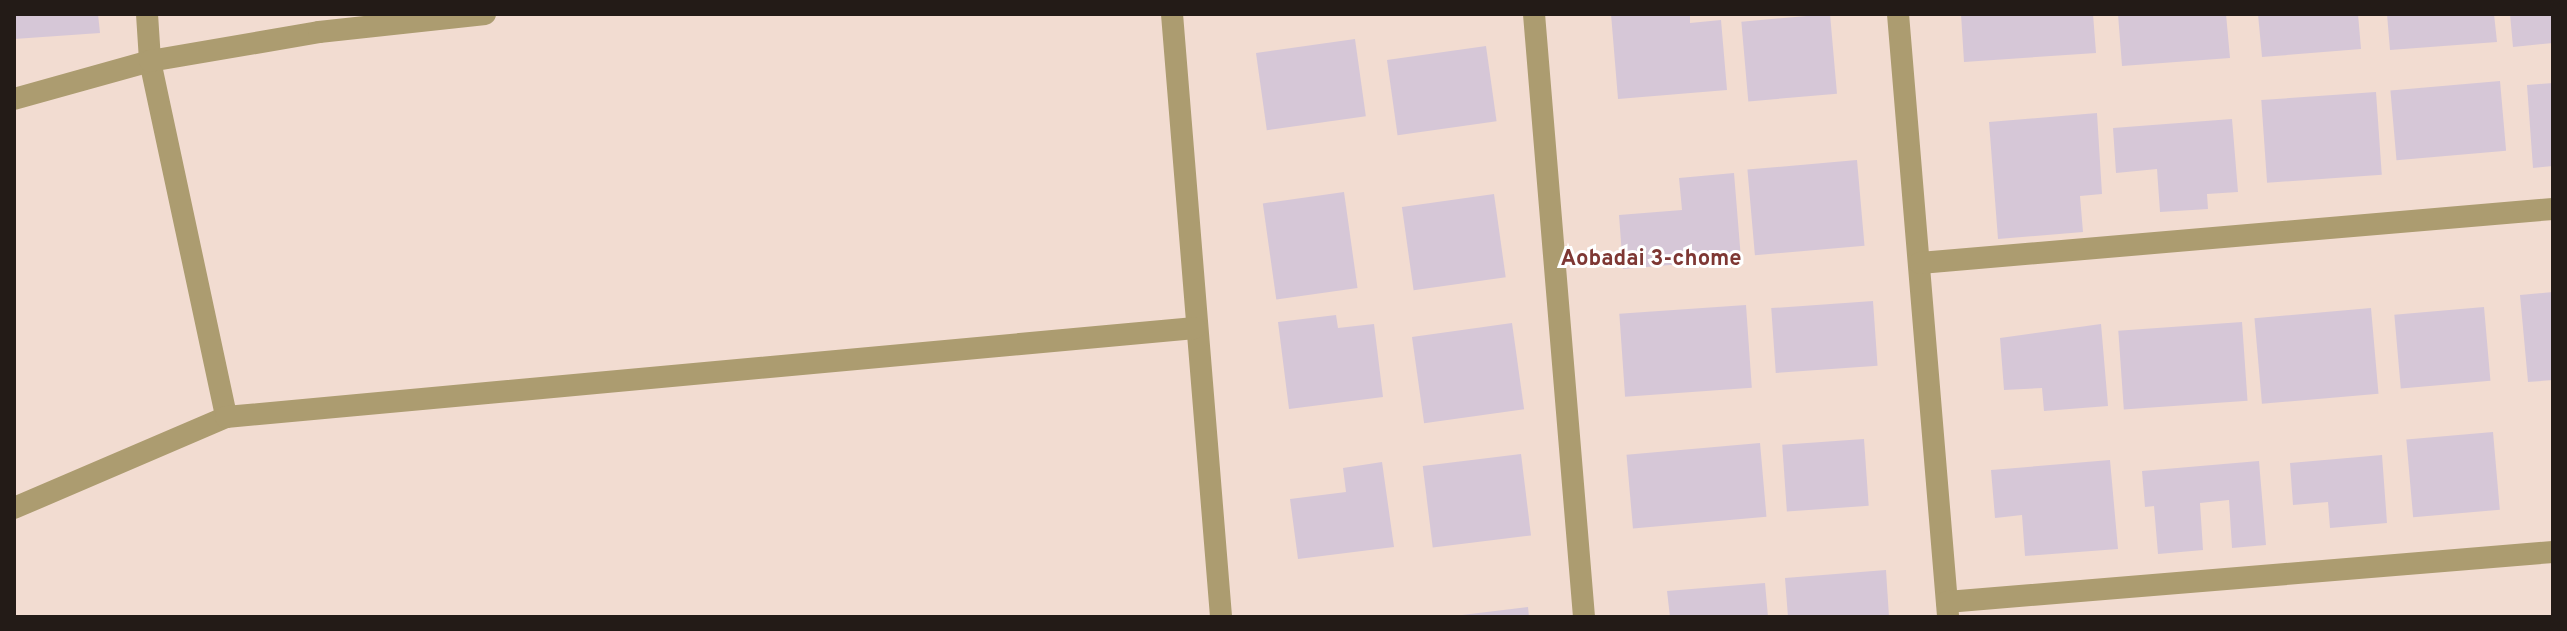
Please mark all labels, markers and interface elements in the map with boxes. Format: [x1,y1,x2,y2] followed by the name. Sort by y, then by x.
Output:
[1560,247,1742,273] district label: Aobadai 3-chome

